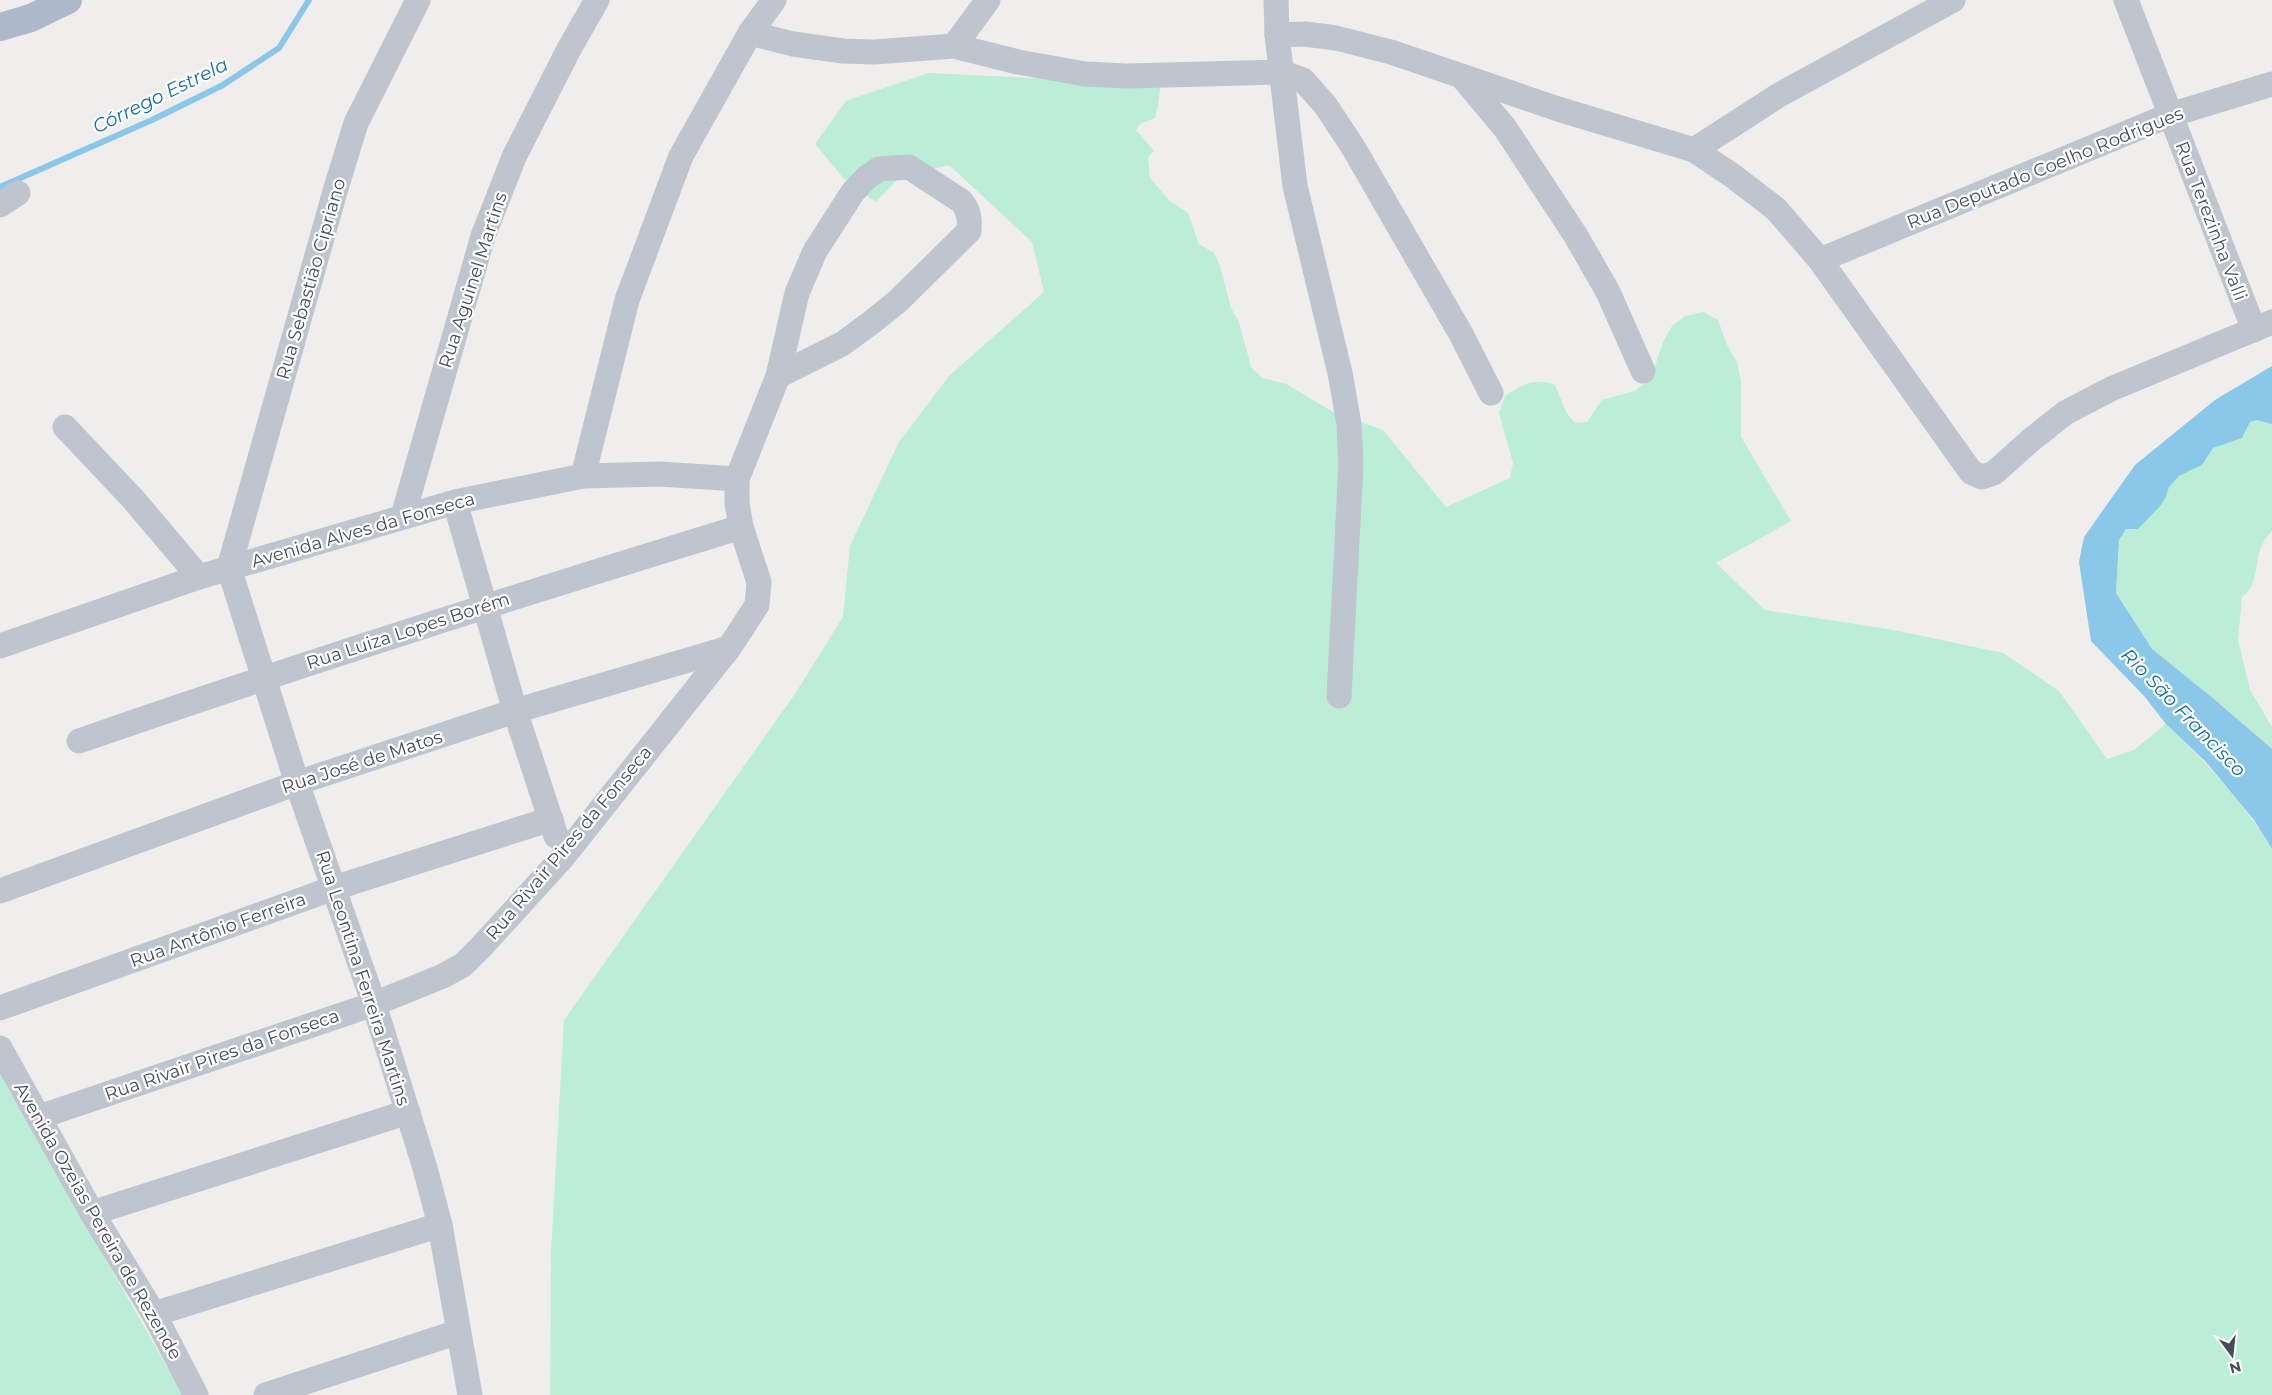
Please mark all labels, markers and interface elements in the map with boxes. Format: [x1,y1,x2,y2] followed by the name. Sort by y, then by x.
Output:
[89,53,232,138] water label: Córrego Estrela
[1904,102,2187,234] street label: Rua Deputado Coelho Rodrigues
[2170,138,2252,304] street label: Rua Terezinha Valli
[272,176,350,382] street label: Rua Sebastião Cipriano
[434,189,512,371] street label: Rua Aguinel Martins
[249,488,477,572] street label: Avenida Alves da Fonseca
[304,588,512,674] street label: Rua Luiza Lopes Borém
[2116,643,2251,781] water label: Rio São Francisco
[279,726,445,798] street label: Rua José de Matos
[481,741,657,945] street label: Rua Rivair Pires da Fonseca
[311,848,415,1108] street label: Rua Leontina Ferreira Martins
[127,888,309,972] street label: Rua Antônio Ferreira
[102,1004,342,1106] street label: Rua Rivair Pires da Fonseca
[9,1079,187,1364] street label: Avenida Ozeias Pereira de Rezende
[2207,1330,2257,1380] north arrow
[2228,1357,2243,1378] text: N

